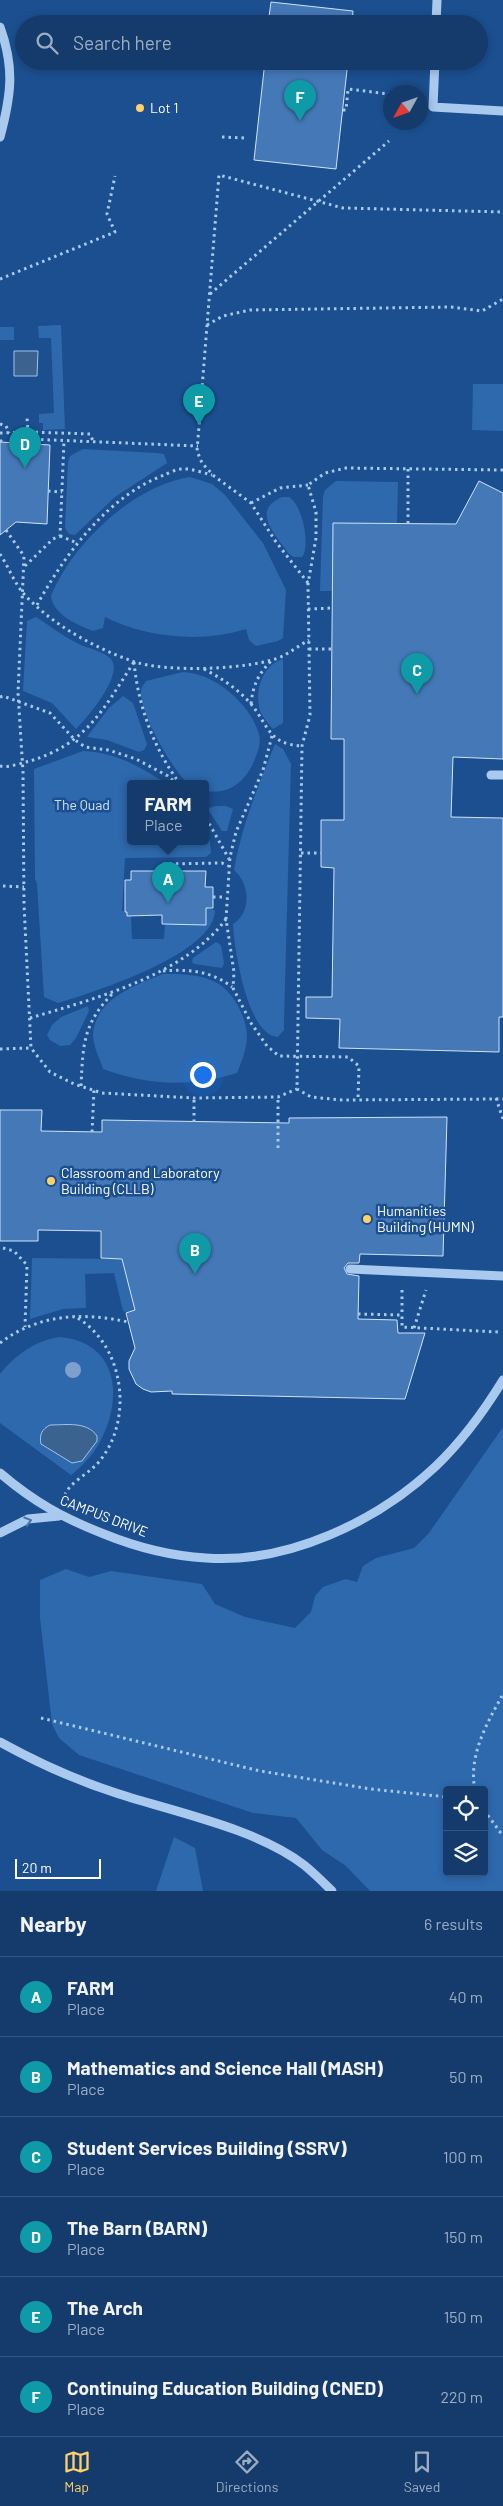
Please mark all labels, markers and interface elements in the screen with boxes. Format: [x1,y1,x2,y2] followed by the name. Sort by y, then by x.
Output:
[15,15,488,70] search box
[33,29,61,57] icon: search
[73,31,172,54] text: Search here
[284,80,316,121] pin: F
[383,85,428,130] north arrow
[150,99,178,116] place label: Lot 1
[134,102,146,114] marker: Lot 1
[183,384,215,425] pin: E
[9,427,41,468] pin: D
[401,653,433,694] pin: C
[127,780,209,845] popup
[144,792,192,815] text: FARM
[54,796,110,813] park label: The Quad
[144,815,183,834] text: Place
[152,862,184,903] pin: A
[190,1062,216,1088] your location
[61,1164,220,1197] place label: Classroom and Laboratory Building (CLLB)
[45,1175,57,1187] marker: Classroom and Laboratory Building (CLLB)
[377,1202,474,1235] place label: Humanities Building (HUMN)
[361,1213,373,1225] marker: Humanities Building (HUMN)
[179,1233,211,1274] pin: B
[58,1491,150,1540] street label: CAMPUS DRIVE
[24,1516,32,1526] one-way arrow
[443,1786,488,1876] map controls
[443,1786,488,1831] button: locate
[443,1831,488,1876] button: layers
[15,1856,101,1879] scale bar
[22,1859,52,1876] text: 20 m
[20,1911,86,1936] text: Nearby
[424,1914,483,1933] text: 6 results
[67,1976,114,1999] text: FARM
[31,1987,41,2006] text: A
[449,1987,483,2006] text: 40 m
[67,1999,105,2018] text: Place
[67,2056,383,2079] text: Mathematics and Science Hall (MASH)
[31,2067,41,2086] text: B
[449,2067,483,2086] text: 50 m
[67,2079,105,2098] text: Place
[67,2136,347,2159] text: Student Services Building (SSRV)
[31,2147,41,2166] text: C
[443,2147,483,2166] text: 100 m
[67,2159,105,2178] text: Place
[67,2216,207,2239] text: The Barn (BARN)
[31,2227,41,2246] text: D
[444,2227,483,2246] text: 150 m
[67,2239,105,2258] text: Place
[67,2296,143,2319] text: The Arch
[31,2307,41,2326] text: E
[444,2307,483,2326] text: 150 m
[67,2319,105,2338] text: Place
[67,2376,383,2399] text: Continuing Education Building (CNED)
[32,2387,40,2406] text: F
[440,2387,483,2406] text: 220 m
[67,2399,105,2418] text: Place
[63,2448,91,2495] tab: Map
[216,2448,278,2495] tab: Directions
[404,2448,440,2495] tab: Saved

